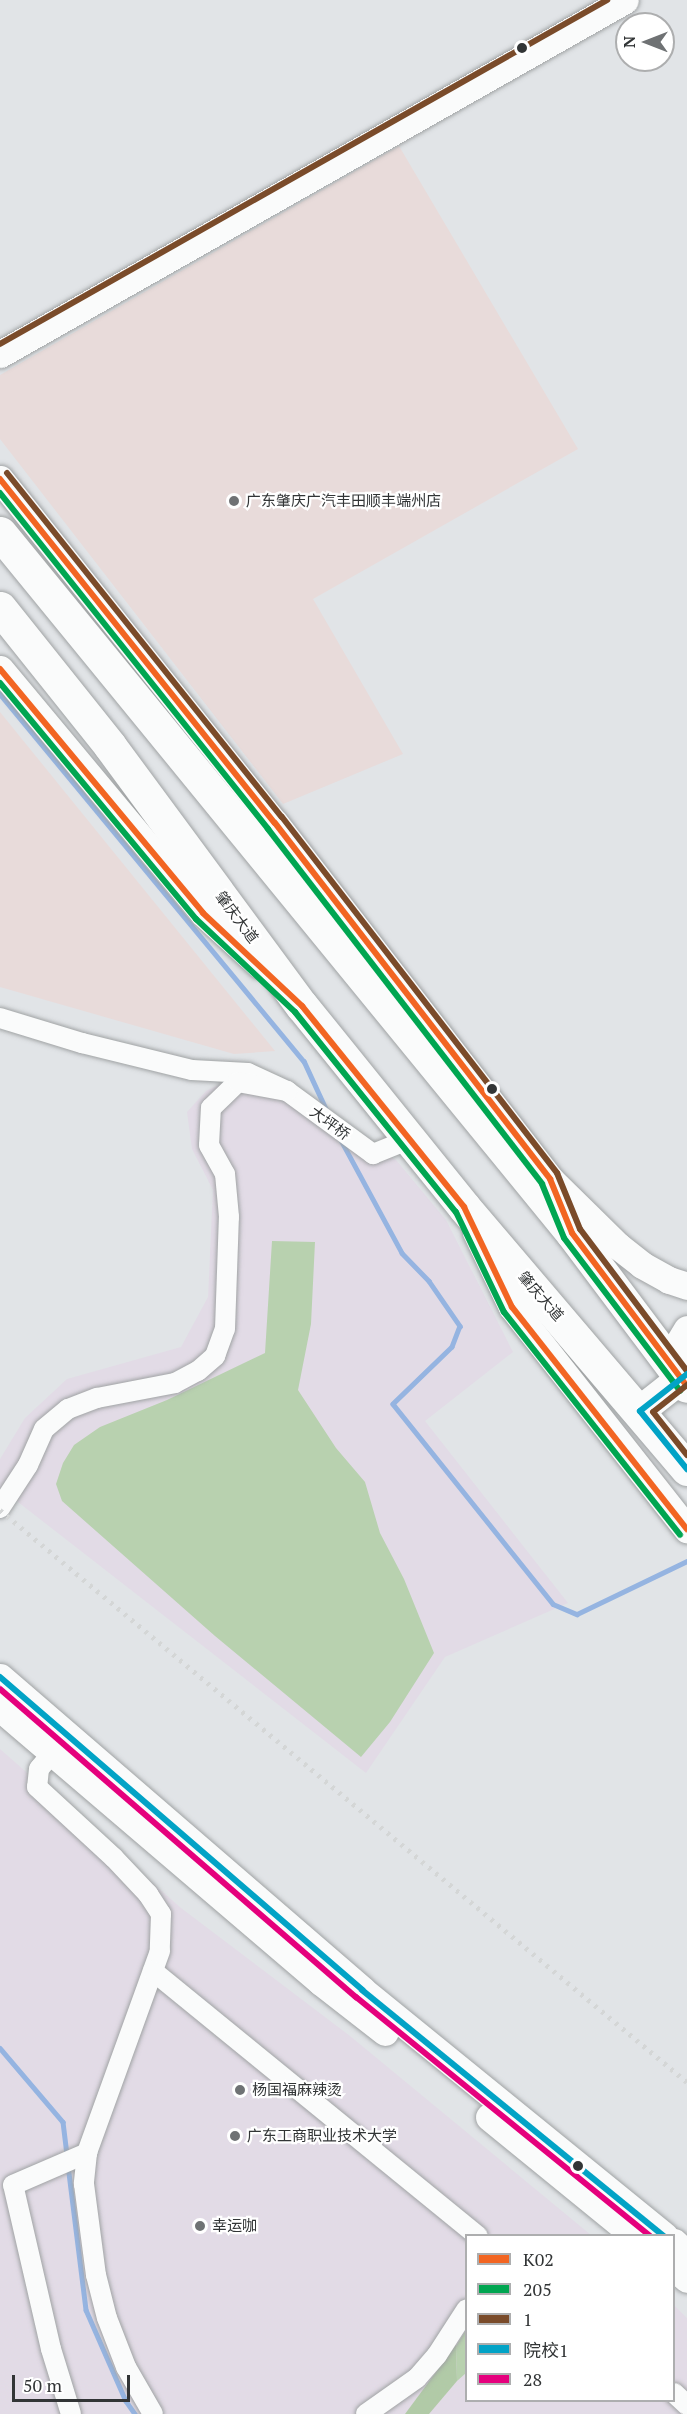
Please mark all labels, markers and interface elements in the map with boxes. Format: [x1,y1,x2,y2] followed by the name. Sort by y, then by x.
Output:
[615,12,675,72] north arrow
[618,36,640,48] text: N
[516,42,528,54] unlabelled marker
[246,492,441,510] place label: 广东肇庆广汽丰田顺丰端州店
[227,494,241,508] marker: 广东肇庆广汽丰田顺丰端州店
[212,888,262,946] street label: 肇庆大道
[486,1083,498,1095] unlabelled marker
[307,1102,353,1144] street label: 大坪桥
[515,1267,567,1325] street label: 肇庆大道
[252,2081,342,2099] place label: 杨国福麻辣烫
[233,2083,247,2097] marker: 杨国福麻辣烫
[247,2127,397,2145] place label: 广东工商职业技术大学
[228,2129,242,2143] marker: 广东工商职业技术大学
[572,2160,584,2172] unlabelled marker
[212,2217,257,2235] place label: 幸运咖
[193,2219,207,2233] marker: 幸运咖
[465,2234,675,2402] legend
[523,2247,554,2271] text: K02
[523,2277,552,2301] text: 205
[523,2307,533,2331] text: 1
[523,2338,569,2362] text: 院校1
[15,2363,134,2401] scale bar
[523,2367,542,2391] text: 28
[23,2373,62,2397] text: 50 m

